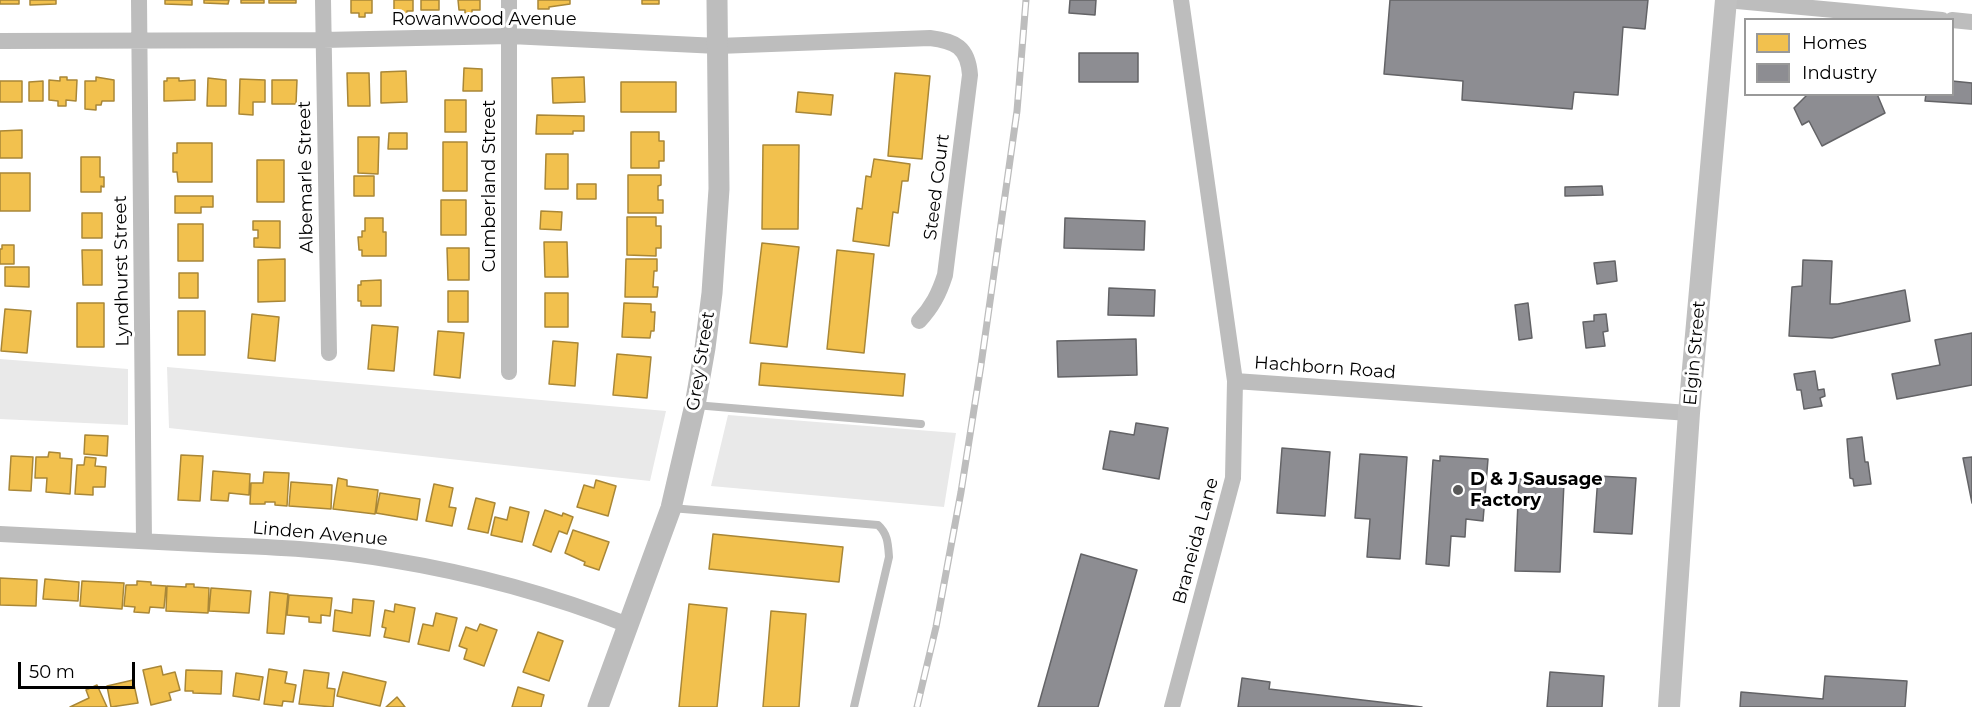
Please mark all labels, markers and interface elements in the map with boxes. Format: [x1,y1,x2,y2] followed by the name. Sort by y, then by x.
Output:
[391,9,577,31] street label: Rowanwood Avenue
[1744,18,1954,96] legend
[1802,32,1867,54] text: Homes
[1802,62,1877,84] text: Industry
[479,100,501,272] street label: Cumberland Street
[294,101,318,253] street label: Albemarle Street
[920,132,954,242] street label: Steed Court
[110,195,134,347] street label: Lyndhurst Street
[1680,300,1710,406] street label: Elgin Street
[682,310,720,412] street label: Grey Street
[1253,352,1397,384] street label: Hachborn Road
[1470,469,1603,512] place label: D & J Sausage Factory
[1169,475,1223,607] street label: Braneida Lane
[1451,483,1465,497] marker: D & J Sausage Factory
[252,517,388,551] street label: Linden Avenue
[21,650,138,688] scale bar
[29,661,75,683] text: 50 m

